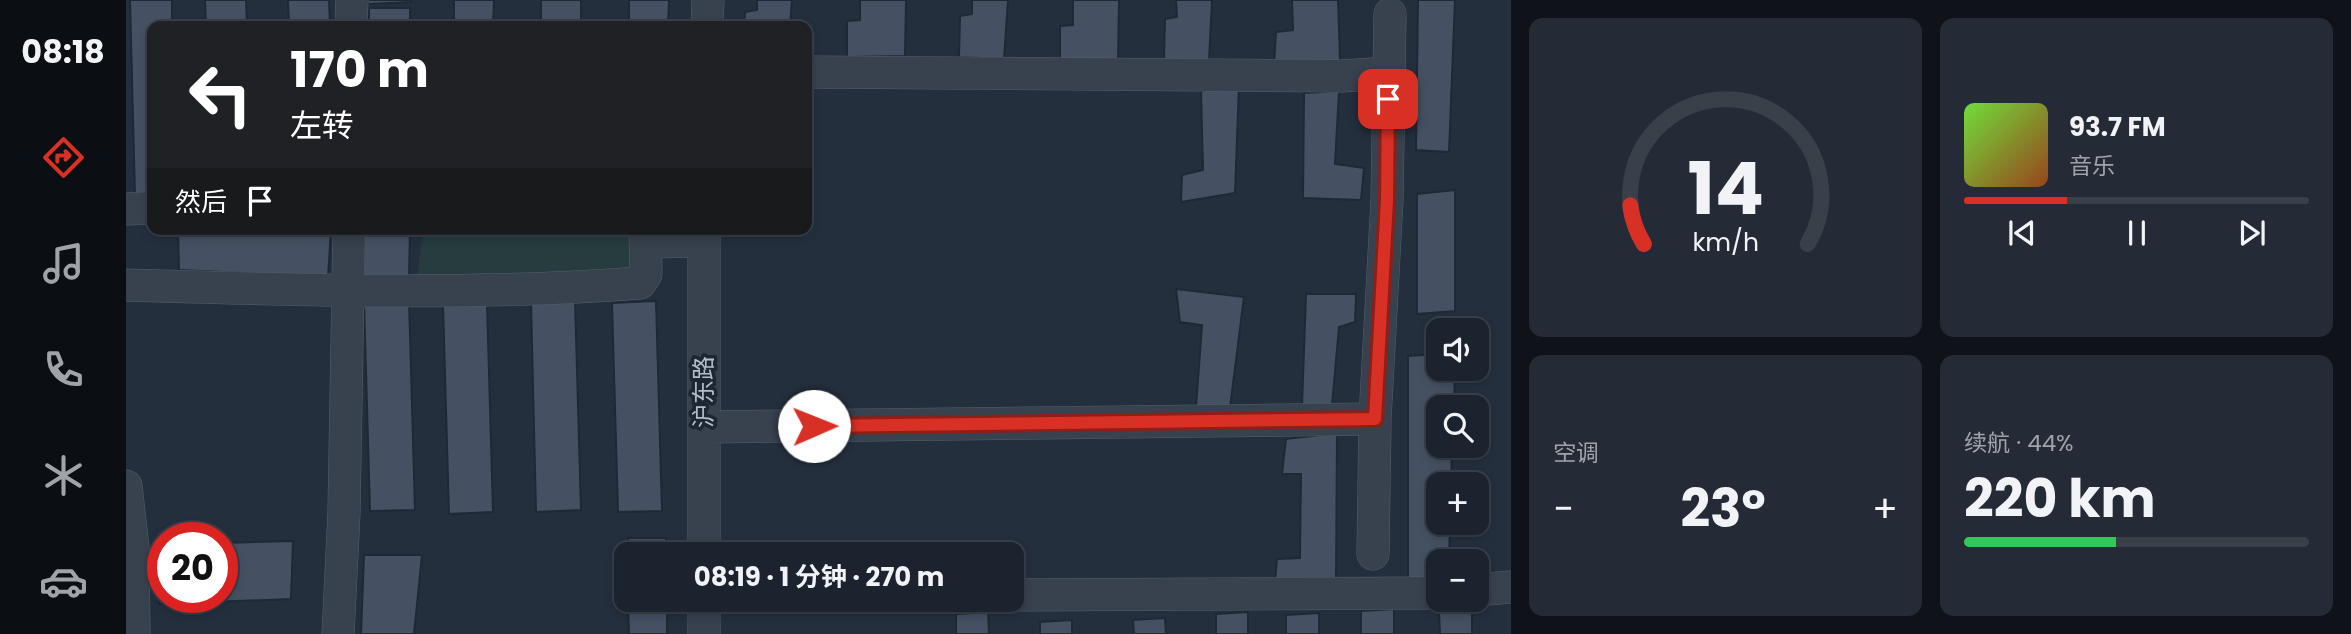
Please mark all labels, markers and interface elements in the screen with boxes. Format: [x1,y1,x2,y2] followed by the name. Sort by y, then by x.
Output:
[21,29,105,74] text: 08:18
[290,36,429,104] text: 170 m
[175,49,266,140] icon: left
[1358,69,1418,129] pin
[1369,80,1407,118] icon: arrive
[290,103,354,148] text: 左转
[2069,109,2166,145] text: 93.7 FM
[39,133,88,182] icon: directions
[1687,138,1764,239] text: 14
[2069,150,2115,182] text: 音乐
[241,182,279,220] icon: arrive
[175,184,227,220] text: 然后
[2003,214,2041,252] icon: previous
[2118,214,2156,252] icon: pause
[2233,214,2271,252] icon: next
[1692,225,1759,260] text: km/h
[39,239,88,288] icon: music
[1426,318,1489,612] map controls
[1426,318,1489,381] button: sound
[39,345,88,394] icon: phone
[687,356,720,428] street label: 沪东路
[777,389,851,463] position arrow
[1426,395,1489,458] button: search
[1964,427,2074,459] text: 续航 · 44%
[1553,437,1599,469] text: 空调
[39,451,88,500] icon: climate
[1964,462,2156,535] text: 220 km
[1426,472,1489,535] button: +
[1680,472,1766,545] text: 23°
[1553,482,1574,535] text: −
[1872,482,1898,535] text: +
[147,522,238,613] speed limit sign: 20
[1426,549,1489,612] button: −
[39,557,88,606] icon: car
[694,559,944,595] text: 08:19 · 1 分钟 · 270 m

